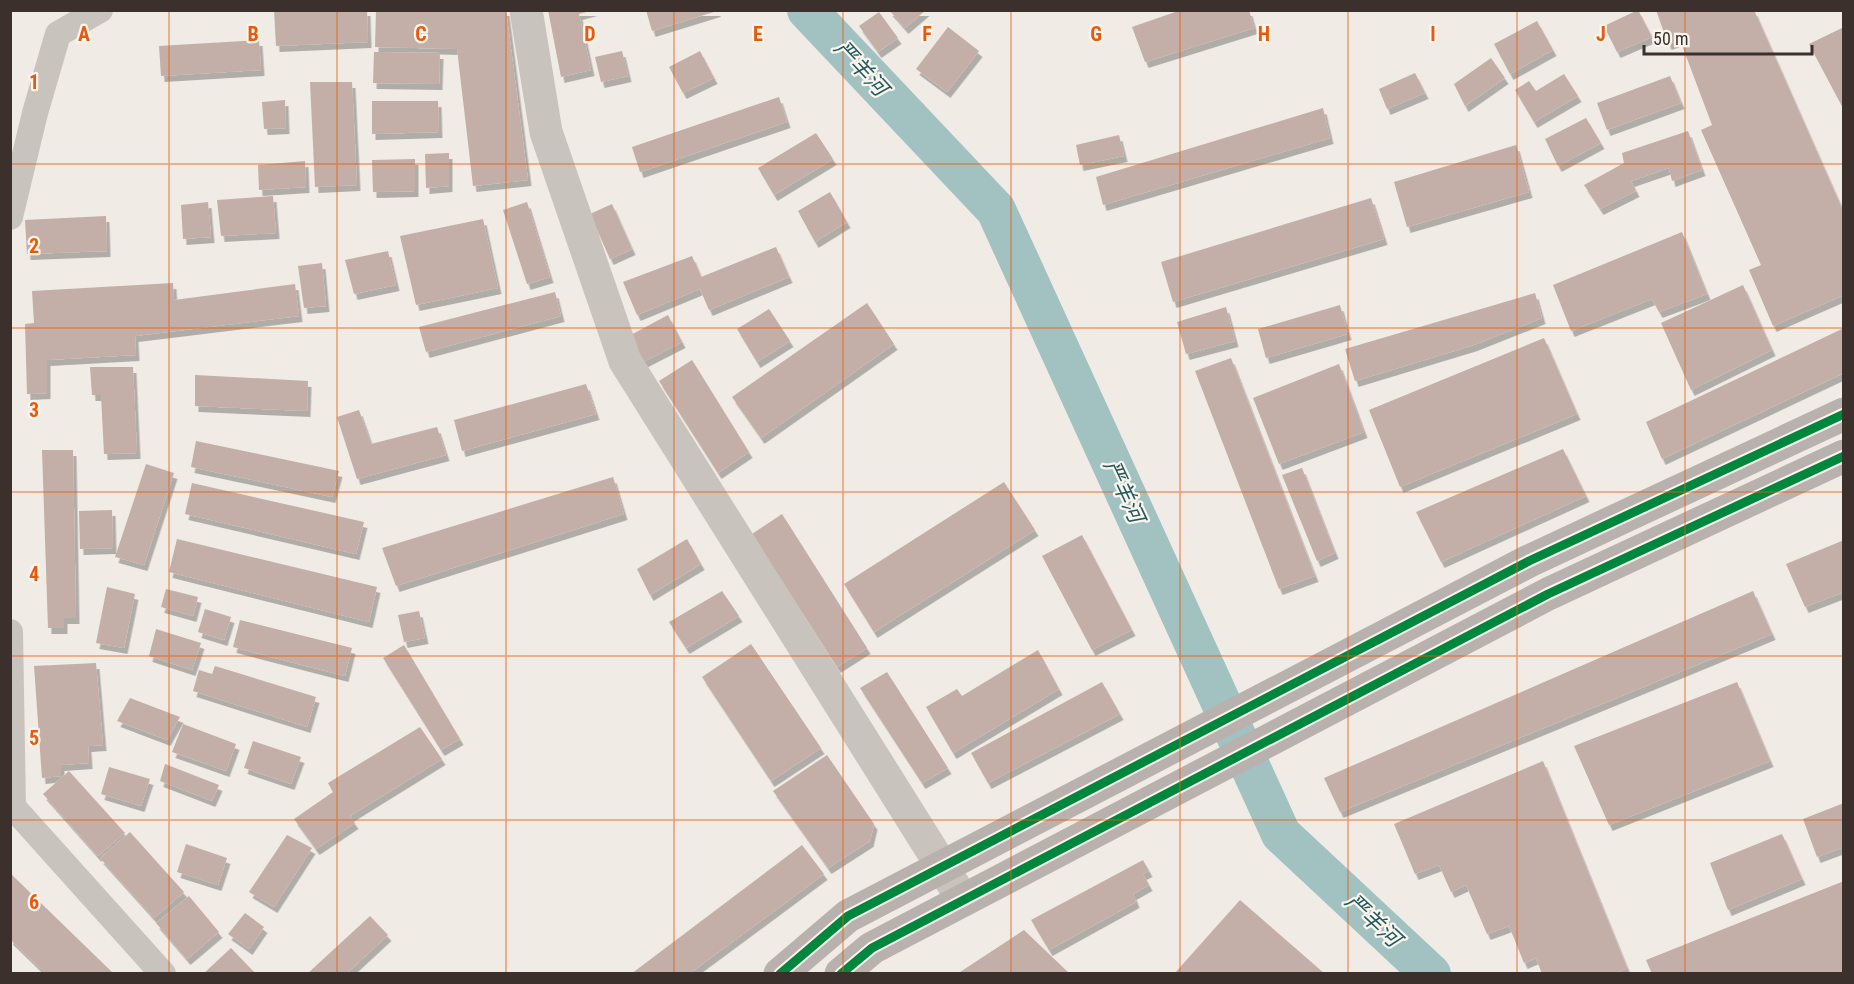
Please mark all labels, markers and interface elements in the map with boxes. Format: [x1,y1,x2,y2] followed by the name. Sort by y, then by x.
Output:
[1644,18,1812,56] scale bar
[78,22,90,46] text: A
[247,22,259,46] text: B
[415,22,427,46] text: C
[584,22,596,46] text: D
[753,22,763,46] text: E
[922,22,932,46] text: F
[1090,22,1102,46] text: G
[1258,22,1270,46] text: H
[1430,22,1436,46] text: I
[1596,22,1606,46] text: J
[1653,28,1688,49] text: 50 m
[829,35,895,104] water label: 严羊河
[29,70,39,94] text: 1
[29,234,39,258] text: 2
[29,398,39,422] text: 3
[1099,456,1151,530] water label: 严羊河
[29,562,39,586] text: 4
[29,726,39,750] text: 5
[1340,888,1409,954] water label: 严羊河
[29,890,39,914] text: 6

